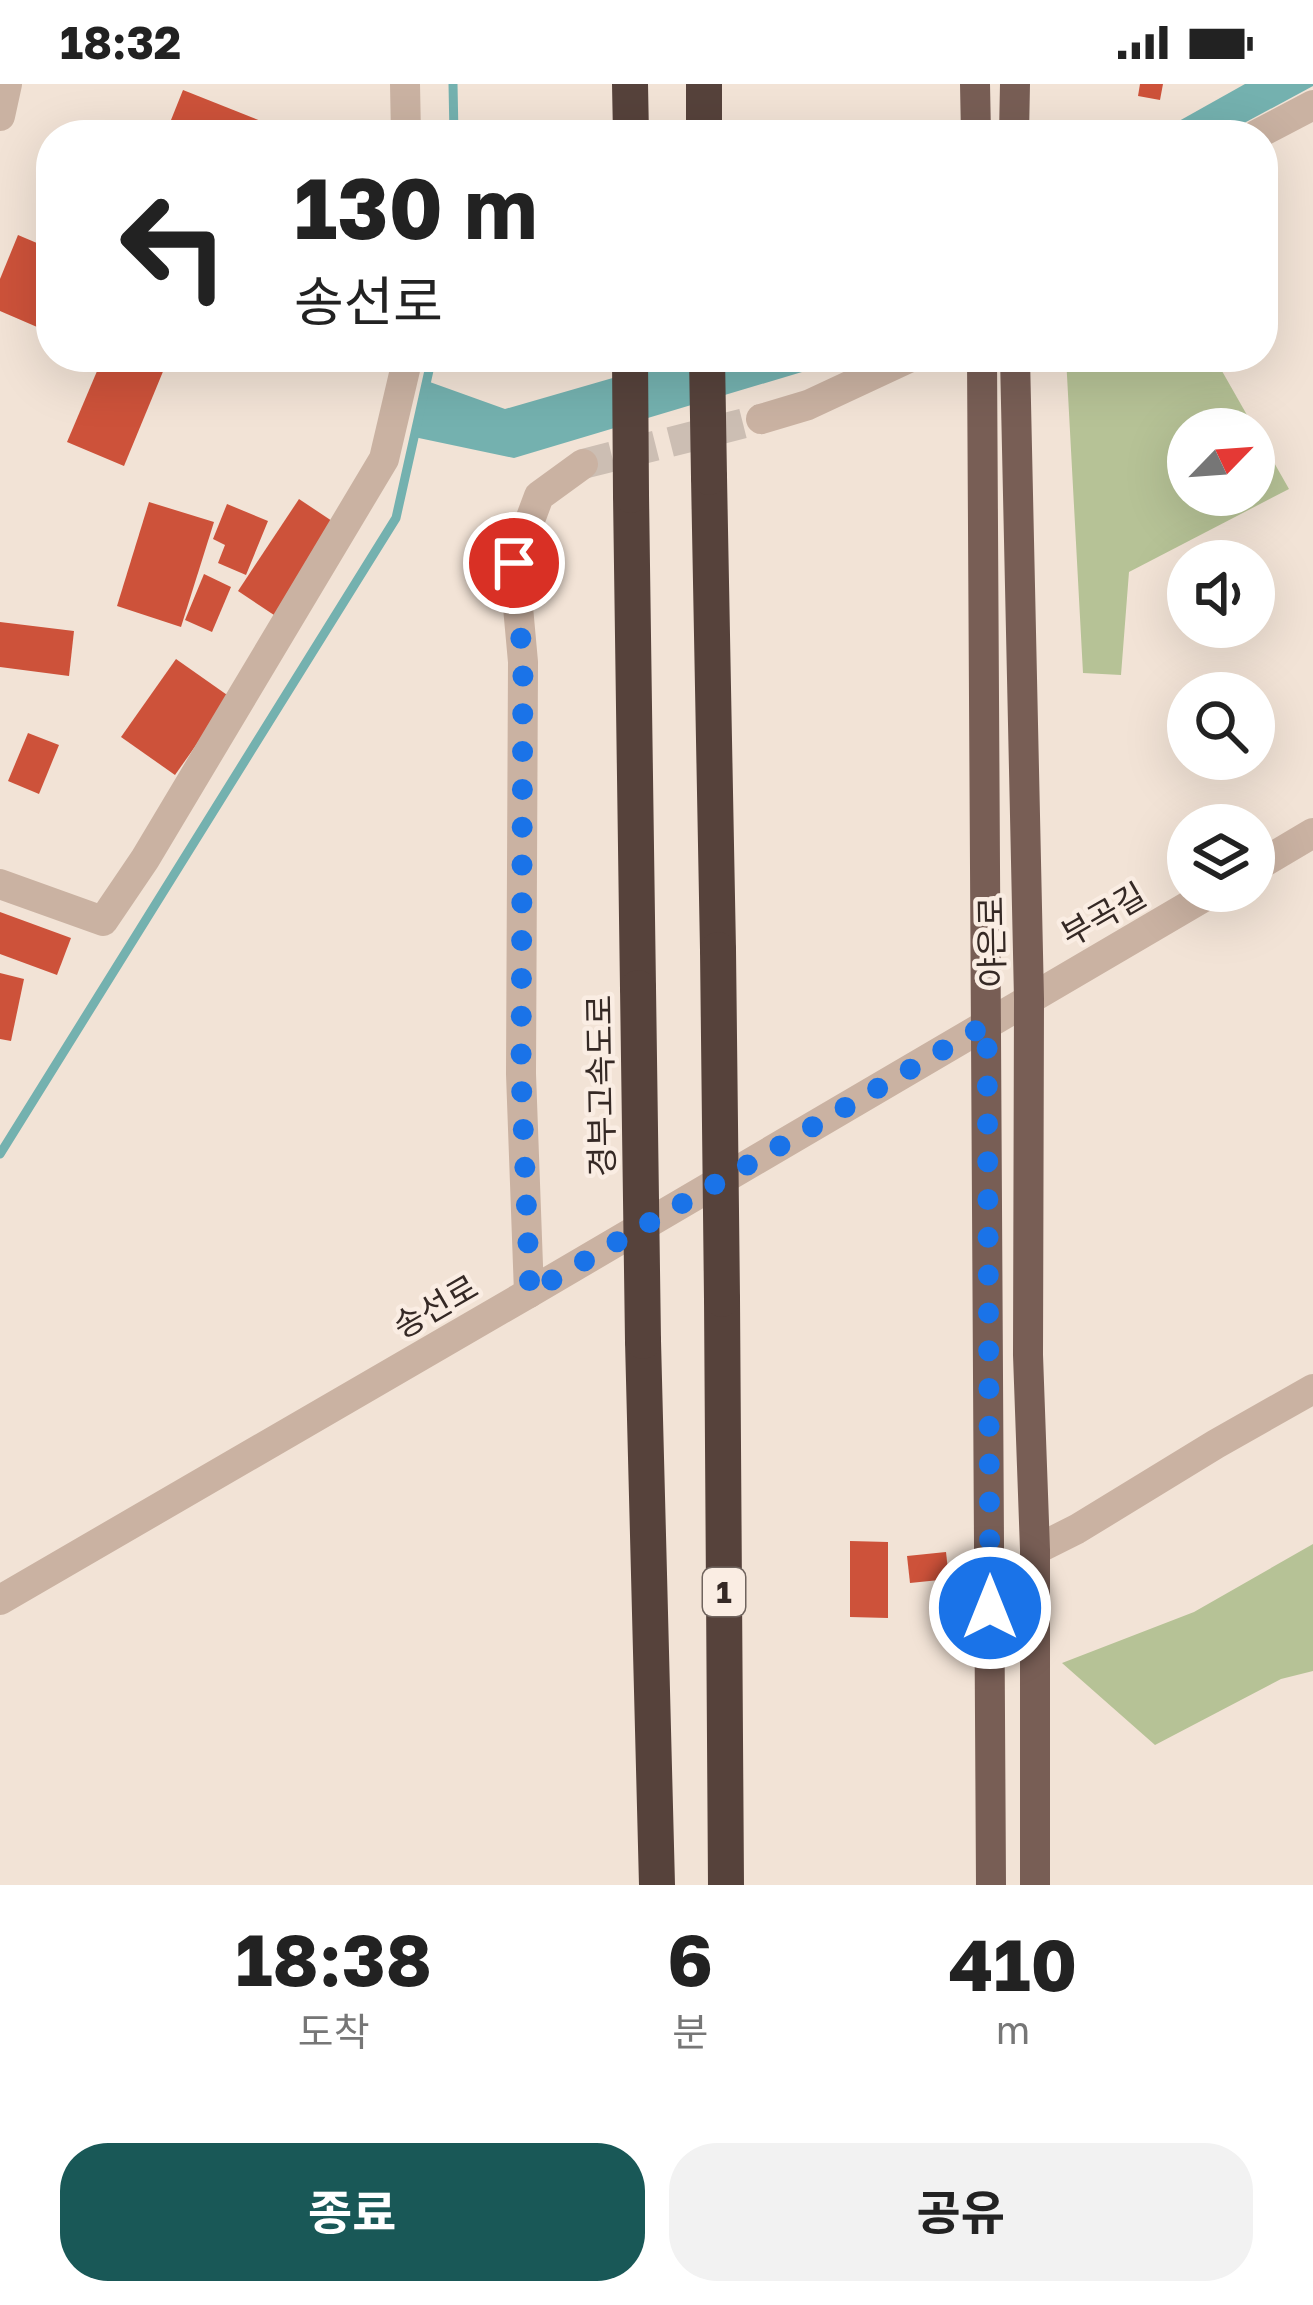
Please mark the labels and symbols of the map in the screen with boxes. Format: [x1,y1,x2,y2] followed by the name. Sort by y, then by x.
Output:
[1167,408,1275,516] north arrow
[463,512,565,614] pin
[1054,874,1152,954] street label: 부곡길
[971,896,1011,988] street label: 야은로
[579,995,621,1177] street label: 경부고속도로
[386,1266,484,1346] street label: 송선로
[927,1545,1053,1671] position arrow
[703,1568,745,1616] road number: 1

